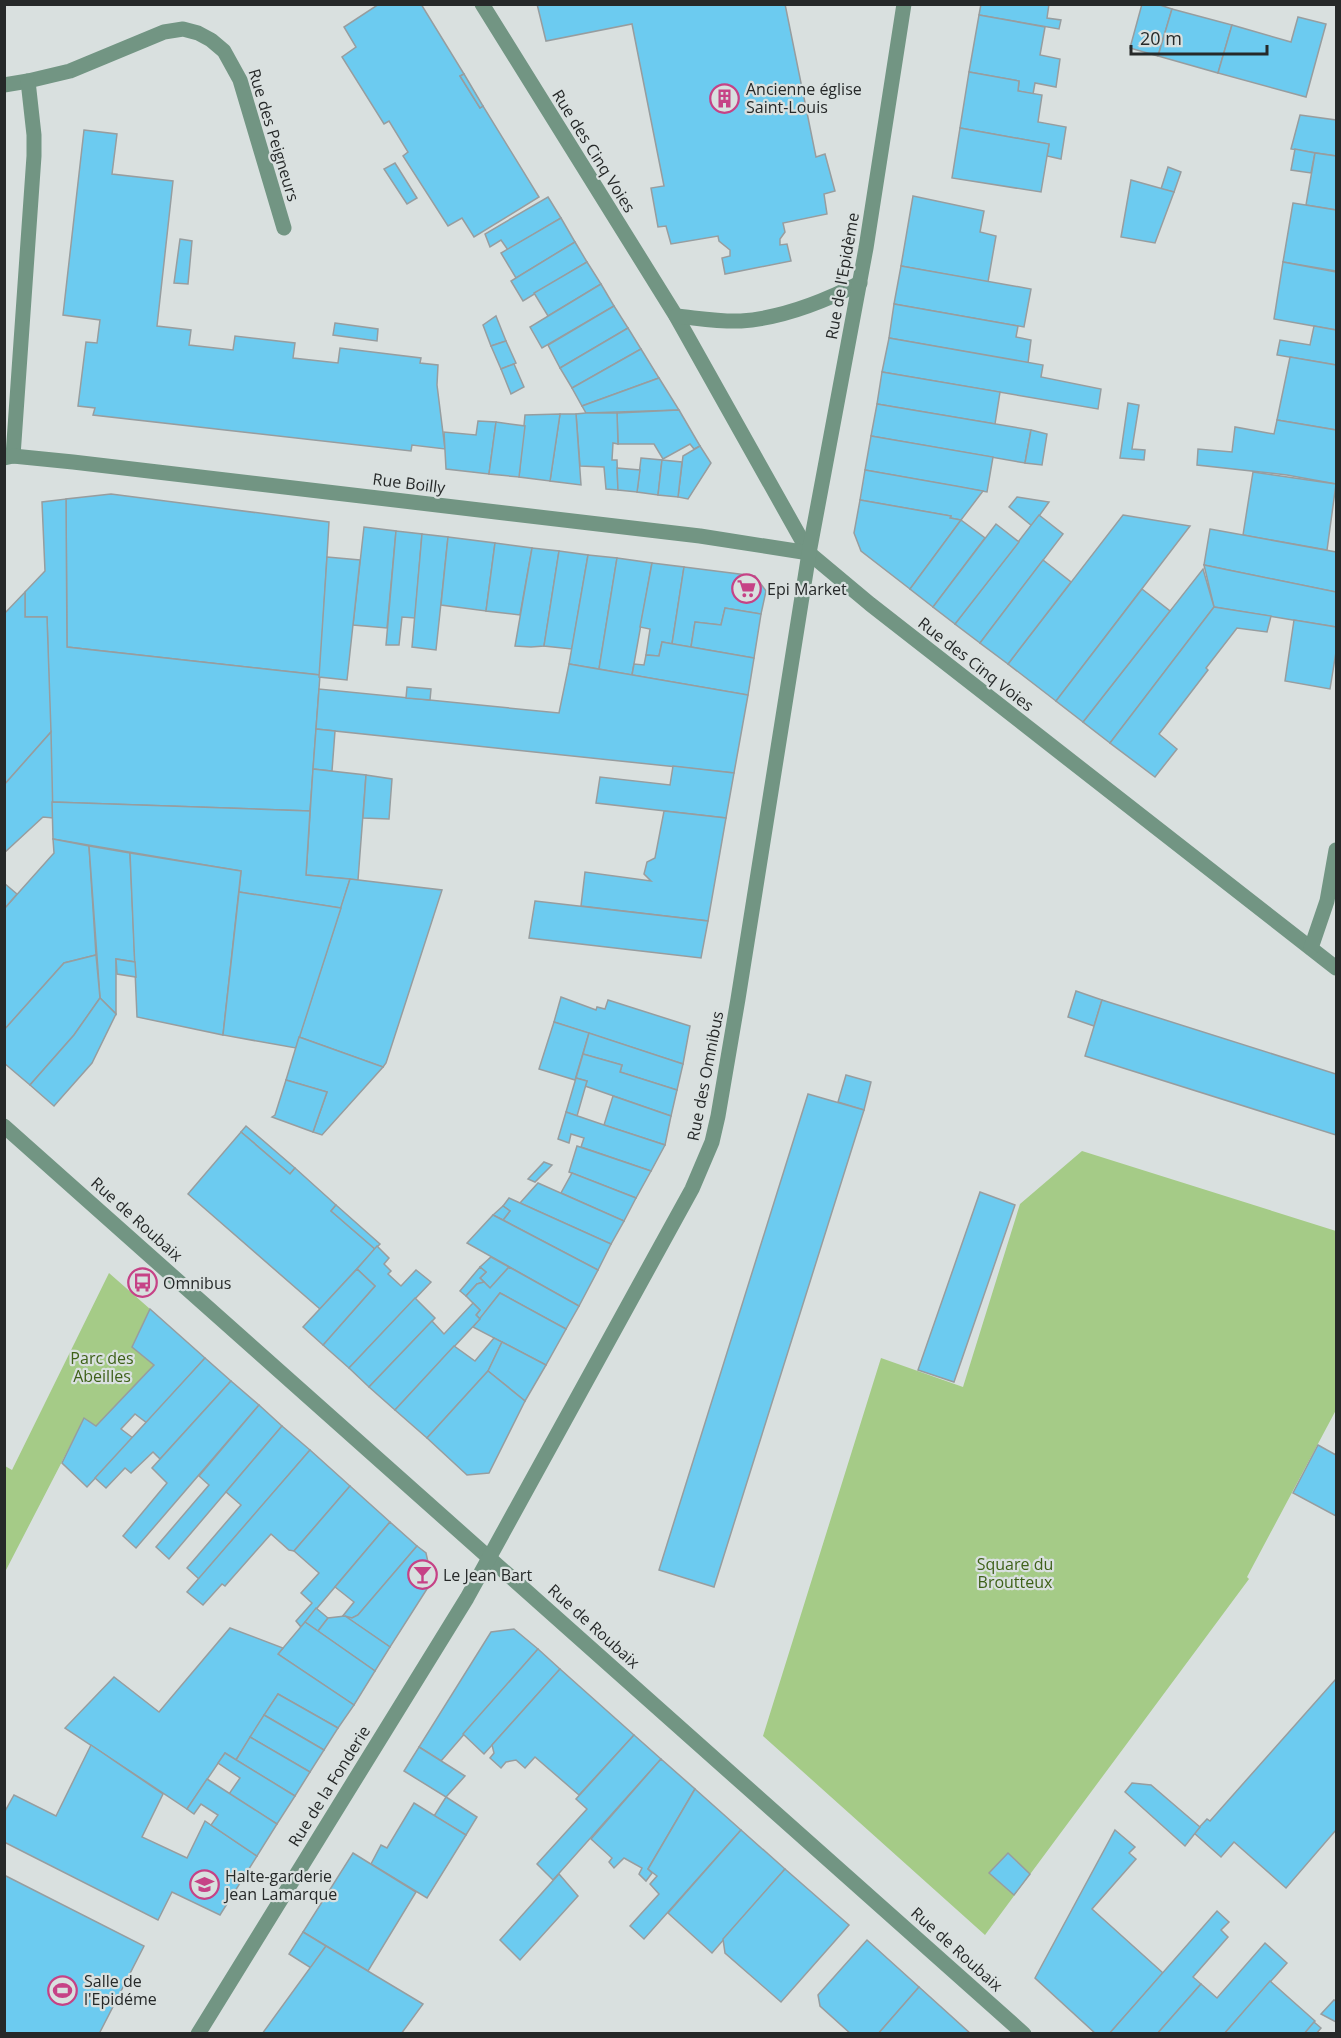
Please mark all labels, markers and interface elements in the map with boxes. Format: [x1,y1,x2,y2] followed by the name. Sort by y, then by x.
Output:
[1131,18,1268,56] scale bar
[1140,26,1182,50] text: 20 m
[243,66,305,204] street label: Rue des Peigneurs
[746,78,862,118] place label: Ancienne église Saint-Louis
[709,82,741,114] building icon: Ancienne église Saint-Louis
[547,85,641,217] street label: Rue des Cinq Voies
[820,211,864,341] street label: Rue de l'Epidème
[371,468,448,498] street label: Rue Boilly
[730,573,762,605] supermarket icon: Epi Market
[767,578,847,600] place label: Epi Market
[914,612,1038,716] street label: Rue des Cinq Voies
[682,1009,728,1143] street label: Rue des Omnibus
[86,1172,188,1266] street label: Rue de Roubaix
[126,1267,158,1299] bus stop icon: Omnibus
[163,1272,231,1294] place label: Omnibus
[70,1347,134,1387] park label: Parc des Abeilles
[977,1553,1053,1593] park label: Square du Broutteux
[406,1559,438,1591] bar icon: Le Jean Bart
[443,1564,532,1586] place label: Le Jean Bart
[543,1579,645,1673] street label: Rue de Roubaix
[283,1721,375,1851] street label: Rue de la Fonderie
[223,1865,337,1905] place label: Halte-garderie Jean Lamarque
[188,1869,220,1901] school or university icon: Halte-garderie Jean Lamarque
[906,1902,1008,1996] street label: Rue de Roubaix
[84,1970,157,2010] place label: Salle de l'Epidéme
[47,1974,79,2006] sports icon: Salle de l'Epidéme

